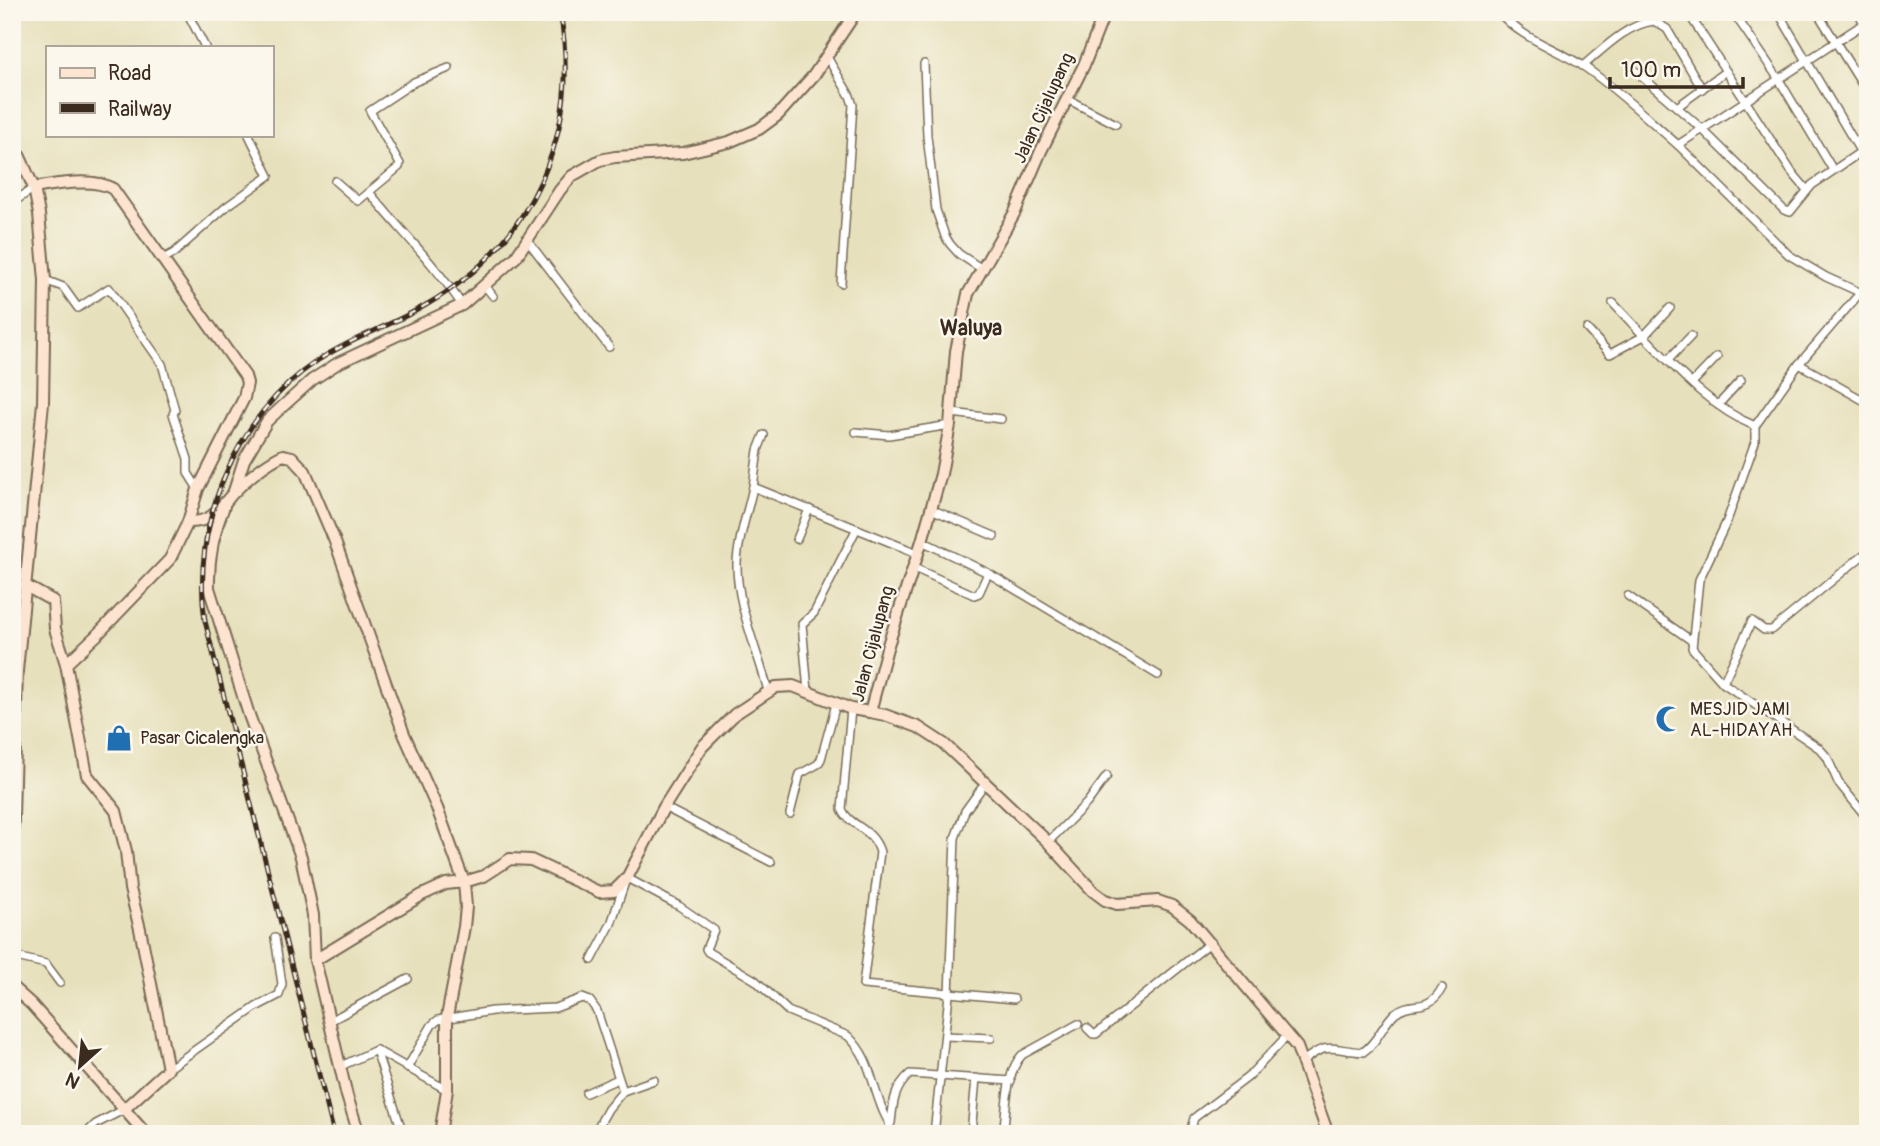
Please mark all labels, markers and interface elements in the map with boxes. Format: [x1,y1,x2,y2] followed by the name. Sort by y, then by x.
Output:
[46,46,273,136] legend
[1610,46,1744,90] scale bar
[1008,49,1080,167] street label: Jalan Cijalupang
[1621,57,1681,84] text: 100 m
[108,60,152,87] text: Road
[108,96,172,123] text: Railway
[940,315,1002,342] district label: Waluya
[846,583,900,705] street label: Jalan Cijalupang
[1690,698,1792,742] place label: MESJID JAMI AL-HIDAYAH
[1654,704,1684,734] mosque icon: MESJID JAMI AL-HIDAYAH
[104,723,134,753] shop icon: Pasar Cicalengka
[140,727,264,750] place label: Pasar Cicalengka
[46,1030,116,1100] north arrow
[61,1067,84,1094] text: N

